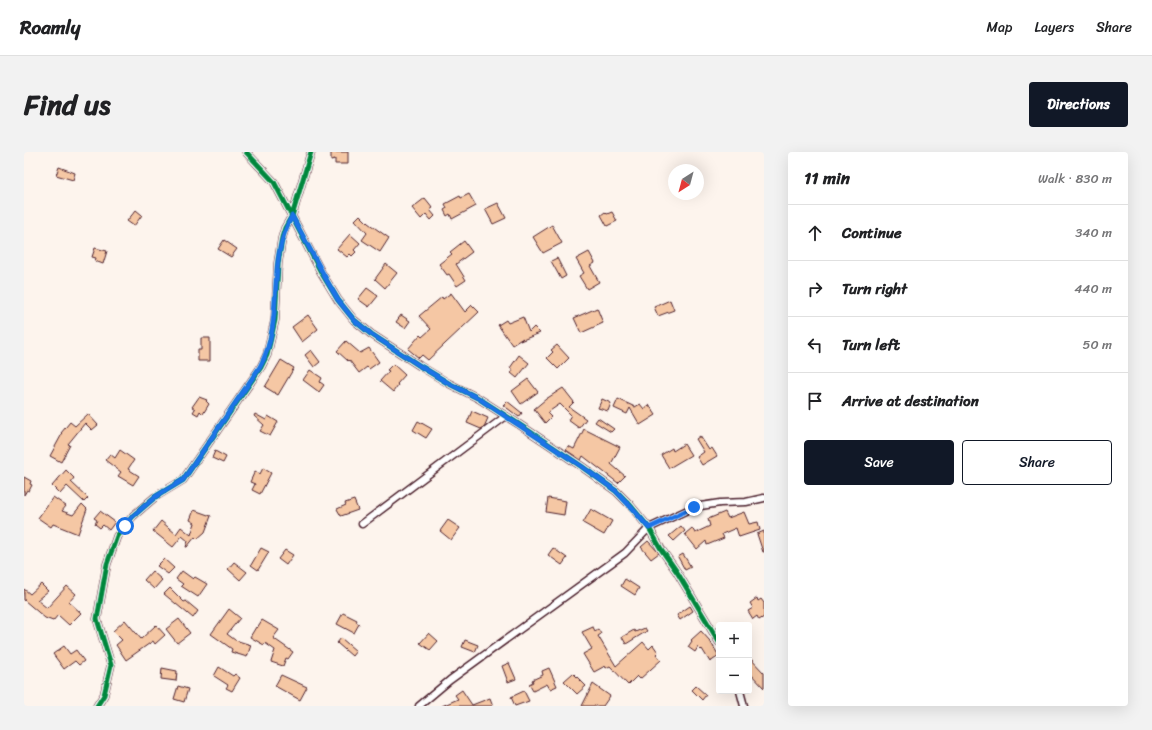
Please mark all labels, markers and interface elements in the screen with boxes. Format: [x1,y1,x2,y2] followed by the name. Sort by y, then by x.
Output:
[20,11,80,44] text: Roamly
[987,15,1012,40] text: Map
[1034,15,1074,40] text: Layers
[1096,15,1132,40] text: Share
[24,80,111,129] text: Find us
[1029,82,1128,127] button: Directions
[804,163,850,193] text: 11 min
[668,164,704,200] north arrow
[1038,167,1112,190] text: Walk · 830 m
[842,220,902,246] text: Continue
[1075,221,1112,244] text: 340 m
[804,222,826,244] icon: ahead
[842,276,907,302] text: Turn right
[1074,277,1112,300] text: 440 m
[804,278,826,300] icon: right
[842,332,900,358] text: Turn left
[1082,333,1112,356] text: 50 m
[804,334,826,356] icon: left
[842,388,979,414] text: Arrive at destination
[804,390,826,412] icon: arrive
[804,440,954,485] button: Save
[962,440,1112,485] button: Share
[685,498,703,516] route end
[116,517,134,535] route start
[716,622,752,694] map controls
[716,622,752,658] button: +
[716,658,752,694] button: −

